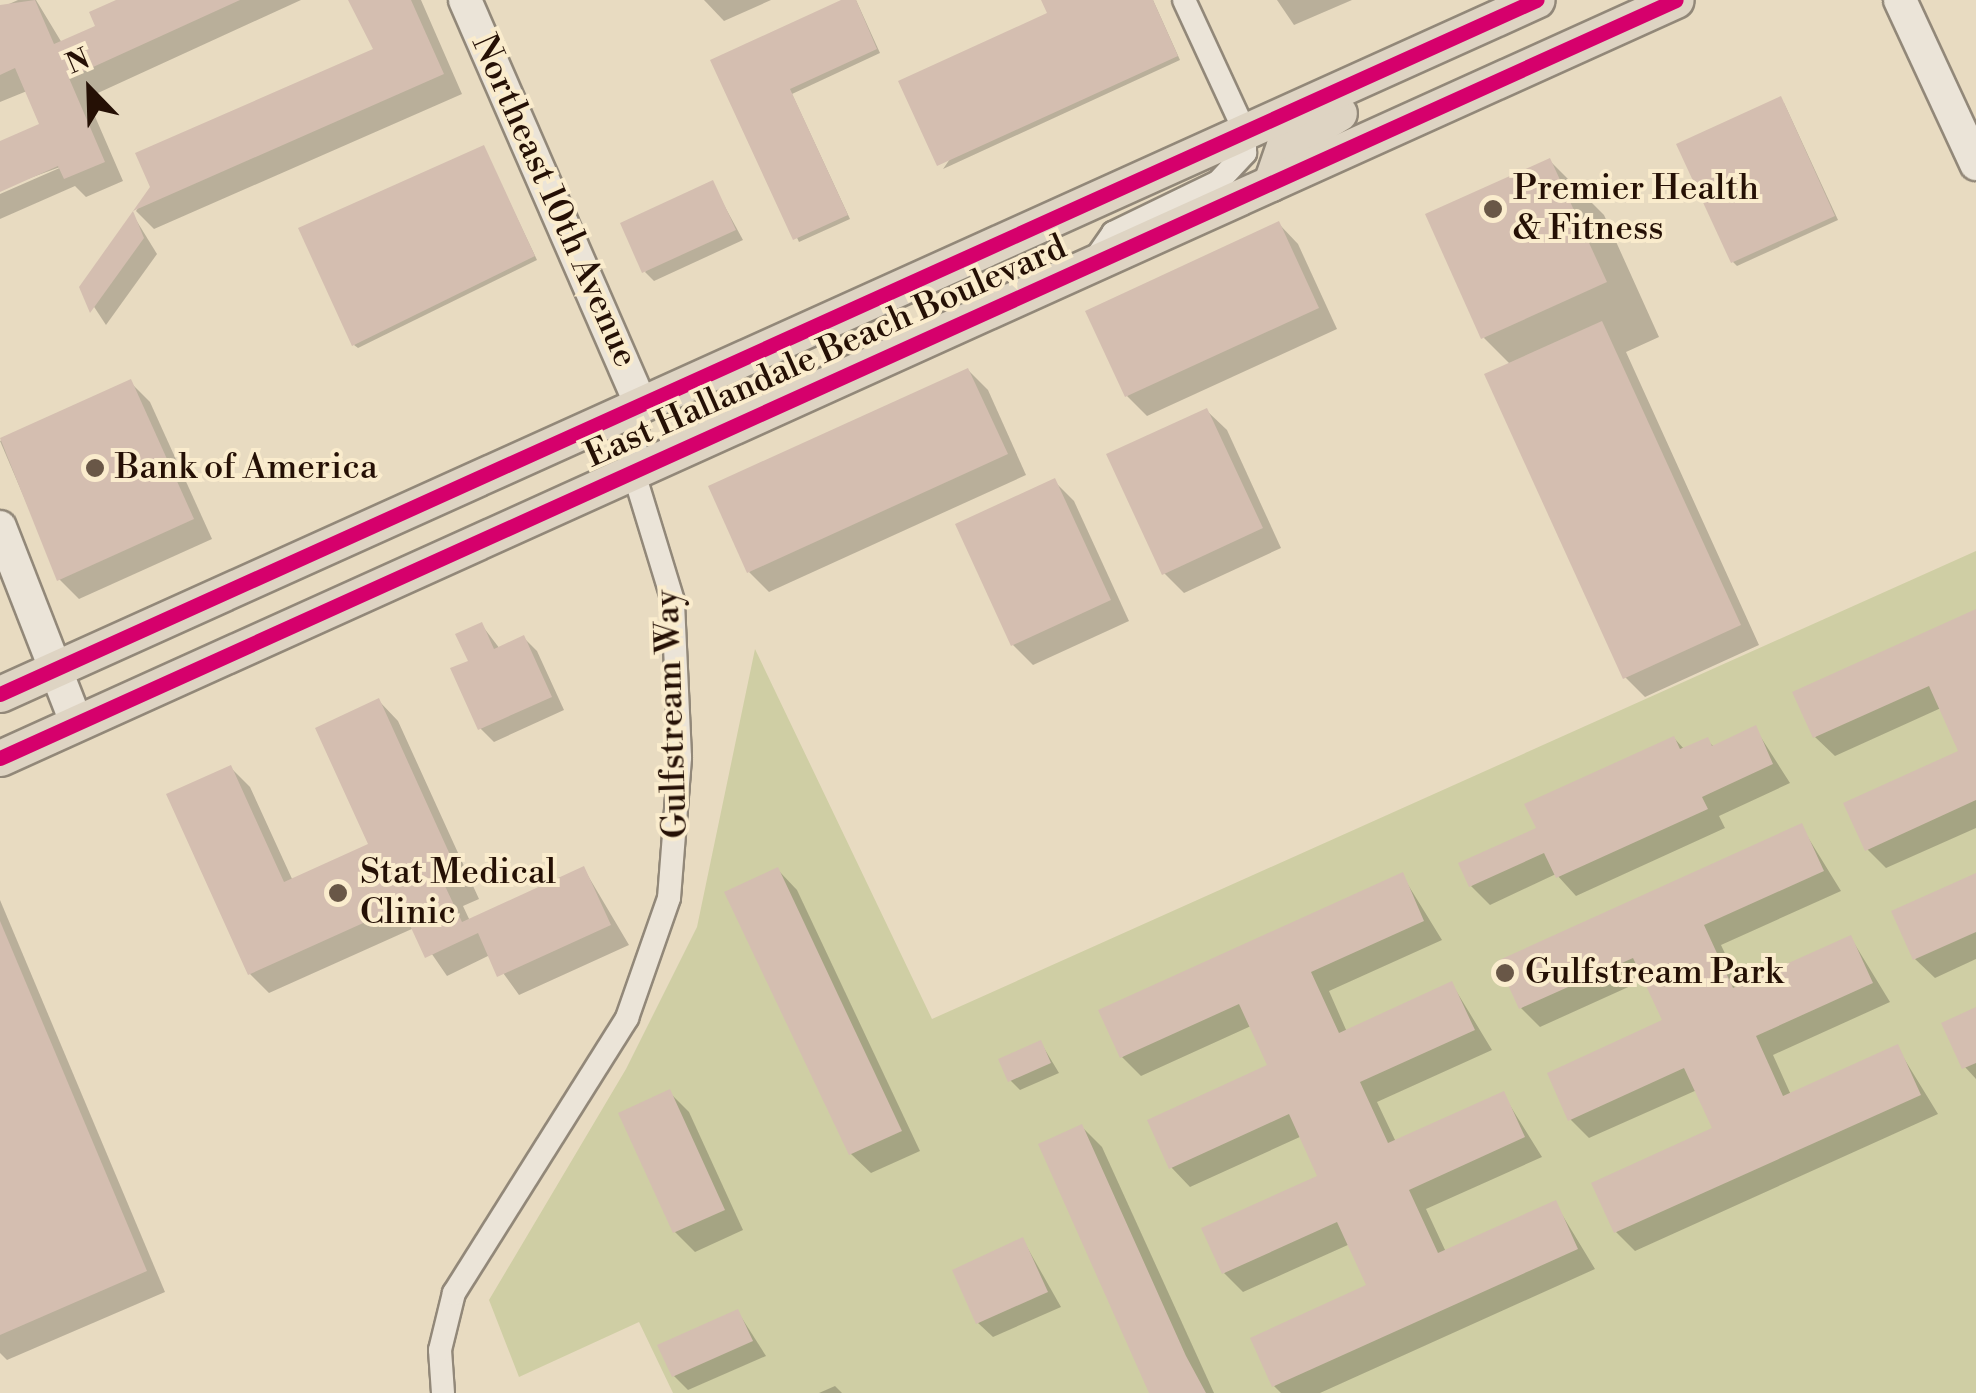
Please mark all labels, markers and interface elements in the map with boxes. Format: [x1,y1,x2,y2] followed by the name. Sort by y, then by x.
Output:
[462,28,646,374] street label: Northeast 10th Avenue
[40,40,140,140] north arrow
[61,41,95,82] text: N
[1513,168,1759,250] place label: Premier Health & Fitness
[1482,198,1504,220] marker: Premier Health & Fitness
[579,227,1073,477] street label: East Hallandale Beach Boulevard
[115,447,378,489] place label: Bank of America
[84,457,106,479] marker: Bank of America
[647,589,697,839] street label: Gulfstream Way
[360,852,556,934] place label: Stat Medical Clinic
[325,880,351,906] marker: Stat Medical Clinic
[1525,952,1783,994] place label: Gulfstream Park
[1494,962,1516,984] marker: Gulfstream Park

